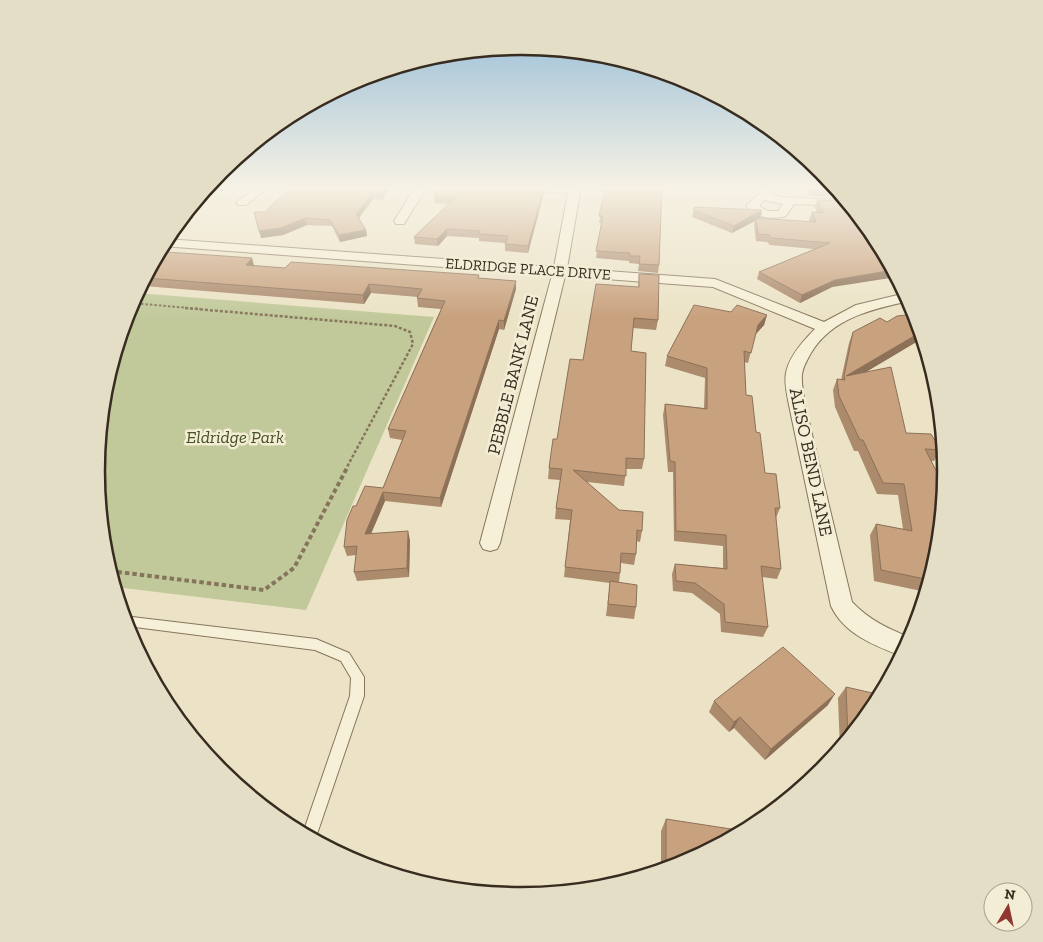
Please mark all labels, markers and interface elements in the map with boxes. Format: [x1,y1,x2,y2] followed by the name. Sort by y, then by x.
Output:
[445,254,611,284] street label: ELDRIDGE PLACE DRIVE
[483,293,543,457] street label: PEBBLE BANK LANE
[785,386,837,538] street label: ALISO BEND LANE
[186,426,284,448] park label: Eldridge Park
[983,882,1033,932] north arrow
[1003,885,1017,904] text: N

